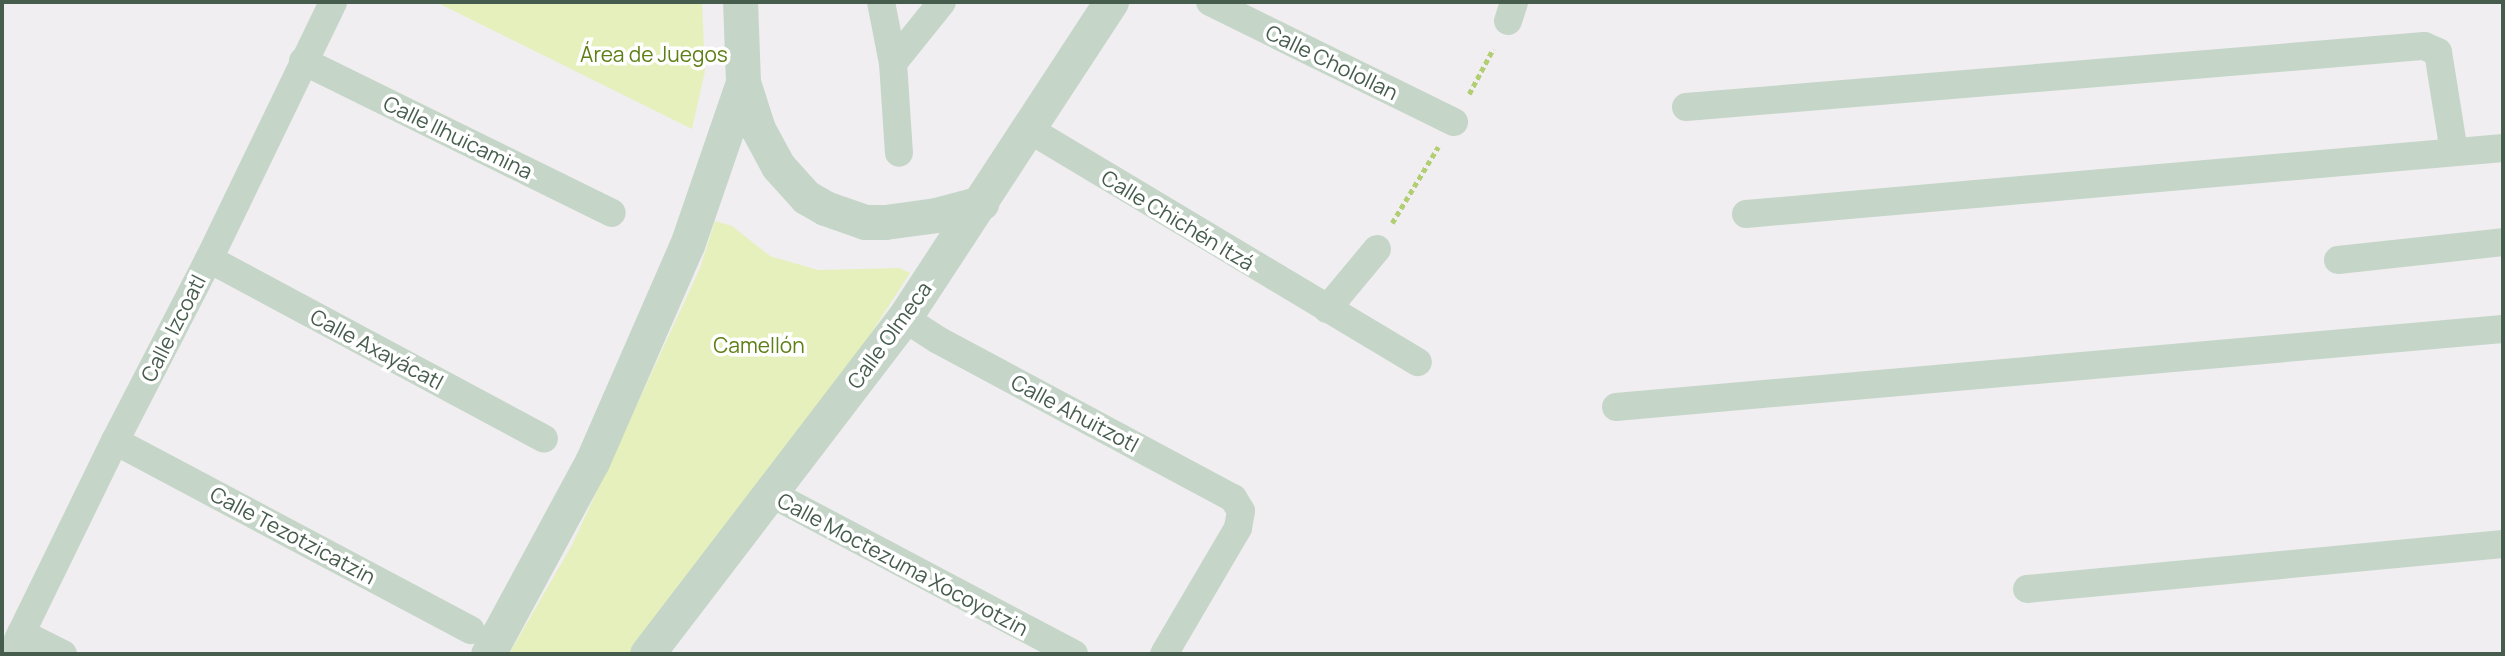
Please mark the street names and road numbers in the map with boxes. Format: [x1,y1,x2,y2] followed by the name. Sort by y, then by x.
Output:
[1262,19,1402,105] street label: Calle Cholollan
[379,90,537,184] street label: Calle Ilhuicamina
[1097,165,1259,275] street label: Calle Chichén Itzá
[135,270,211,386] street label: Calle Izcoatl
[842,277,936,393] street label: Calle Olmeca
[306,303,448,395] street label: Calle Axayácatl
[1007,369,1143,457] street label: Calle Ahuitzotl
[206,481,380,589] street label: Calle Tezotzicatzin
[773,487,1033,641] street label: Calle Moctezuma Xocoyotzin

